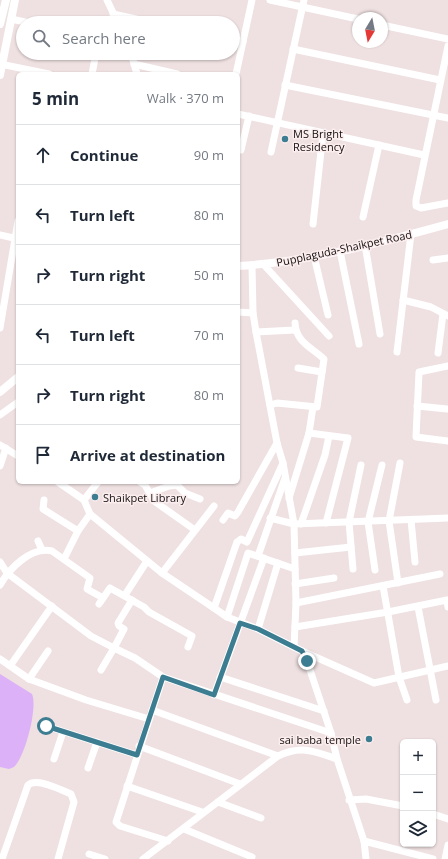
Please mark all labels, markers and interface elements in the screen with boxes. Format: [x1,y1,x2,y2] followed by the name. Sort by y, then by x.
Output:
[352,12,388,48] north arrow
[16,16,240,60] search box
[30,27,52,49] icon: search
[62,28,146,48] text: Search here
[32,87,79,110] text: 5 min
[147,89,224,107] text: Walk · 370 m
[293,126,345,154] place label: MS Bright Residency
[280,134,290,144] marker: MS Bright Residency
[32,144,54,166] icon: ahead
[70,145,138,165] text: Continue
[194,146,224,164] text: 90 m
[32,204,54,226] icon: left
[70,205,135,225] text: Turn left
[194,206,224,224] text: 80 m
[275,226,413,270] street label: Pupplaguda-Shaikpet Road
[32,264,54,286] icon: right
[70,265,145,285] text: Turn right
[194,266,224,284] text: 50 m
[32,324,54,346] icon: left
[70,325,135,345] text: Turn left
[194,326,224,344] text: 70 m
[32,384,54,406] icon: right
[70,385,145,405] text: Turn right
[194,386,224,404] text: 80 m
[32,444,54,466] icon: arrive
[70,445,225,465] text: Arrive at destination
[103,490,186,505] place label: Shaikpet Library
[90,492,100,502] marker: Shaikpet Library
[298,652,316,670] route end
[37,717,55,735] route start
[280,732,361,747] place label: sai baba temple
[364,734,374,744] marker: sai baba temple
[400,739,436,847] map controls
[400,739,436,775] button: +
[400,775,436,811] button: −
[400,811,436,847] button: layers

